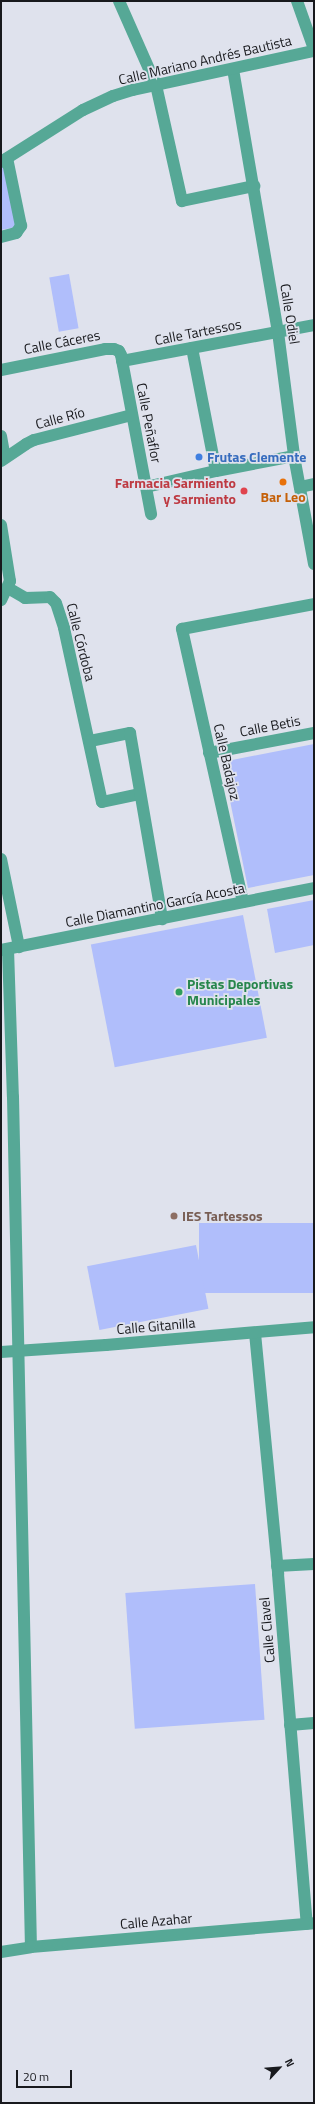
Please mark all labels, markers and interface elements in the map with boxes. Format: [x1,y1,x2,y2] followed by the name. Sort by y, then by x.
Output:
[117,32,293,88] street label: Calle Mariano Andrés Bautista
[277,282,303,346] street label: Calle Odiel
[153,315,243,349] street label: Calle Tartessos
[22,326,102,358] street label: Calle Cáceres
[133,382,165,464] street label: Calle Peñaflor
[34,403,86,433] street label: Calle Río
[207,449,306,465] place label: Frutas Clemente
[194,452,204,462] marker: Frutas Clemente
[115,475,236,508] place label: Farmacia Sarmiento y Sarmiento
[278,477,288,487] marker: Bar Leo
[239,486,249,496] marker: Farmacia Sarmiento y Sarmiento
[260,489,306,505] place label: Bar Leo
[63,601,99,683] street label: Calle Córdoba
[238,712,302,740] street label: Calle Betis
[210,722,244,802] street label: Calle Badajoz
[64,879,246,931] street label: Calle Diamantino García Acosta
[187,976,293,1008] place label: Pistas Deportivas Municipales
[174,987,184,997] marker: Pistas Deportivas Municipales
[182,1208,263,1224] place label: IES Tartessos
[169,1211,179,1221] marker: IES Tartessos
[116,1314,196,1338] street label: Calle Gitanilla
[256,1596,278,1664] street label: Calle Clavel
[119,1909,193,1933] street label: Calle Azahar
[259,2048,299,2088] north arrow
[281,2056,299,2070] text: N
[18,2062,74,2088] scale bar
[23,2067,49,2086] text: 20 m

